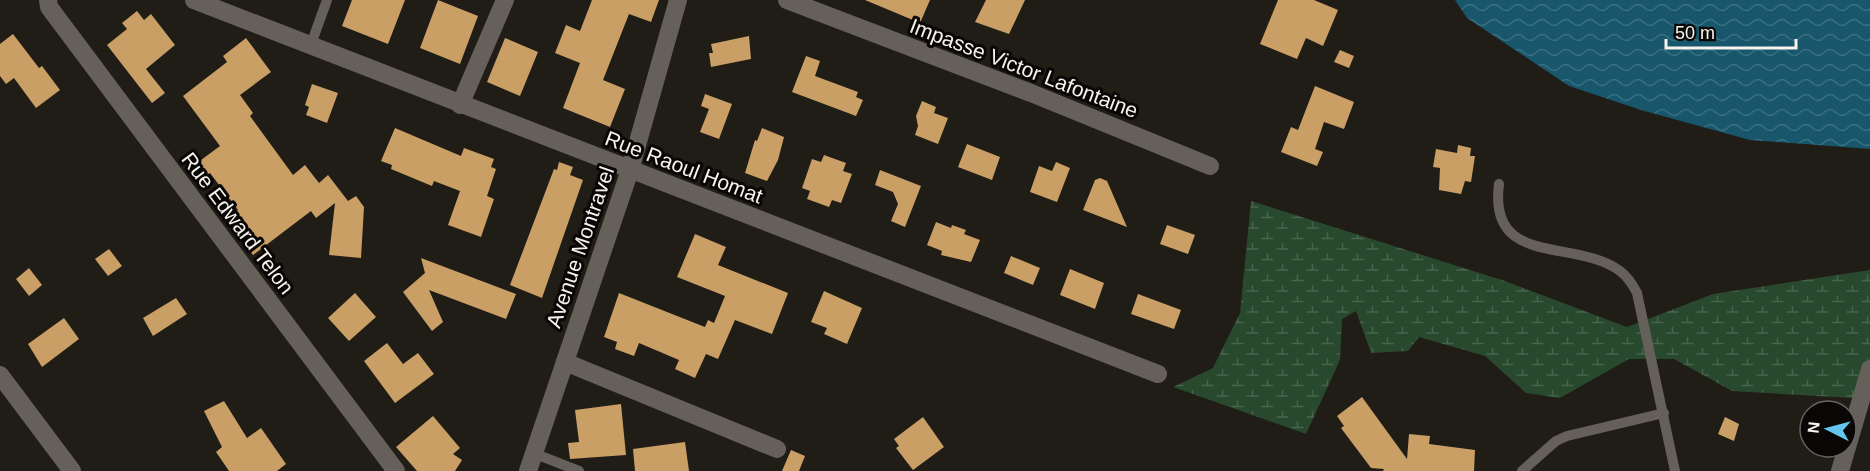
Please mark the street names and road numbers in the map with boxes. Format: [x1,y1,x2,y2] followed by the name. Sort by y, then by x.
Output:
[907,14,1141,122] street label: Impasse Victor Lafontaine
[602,126,766,208] street label: Rue Raoul Homat
[177,148,299,298] street label: Rue Edward Telon
[542,163,618,331] street label: Avenue Montravel

